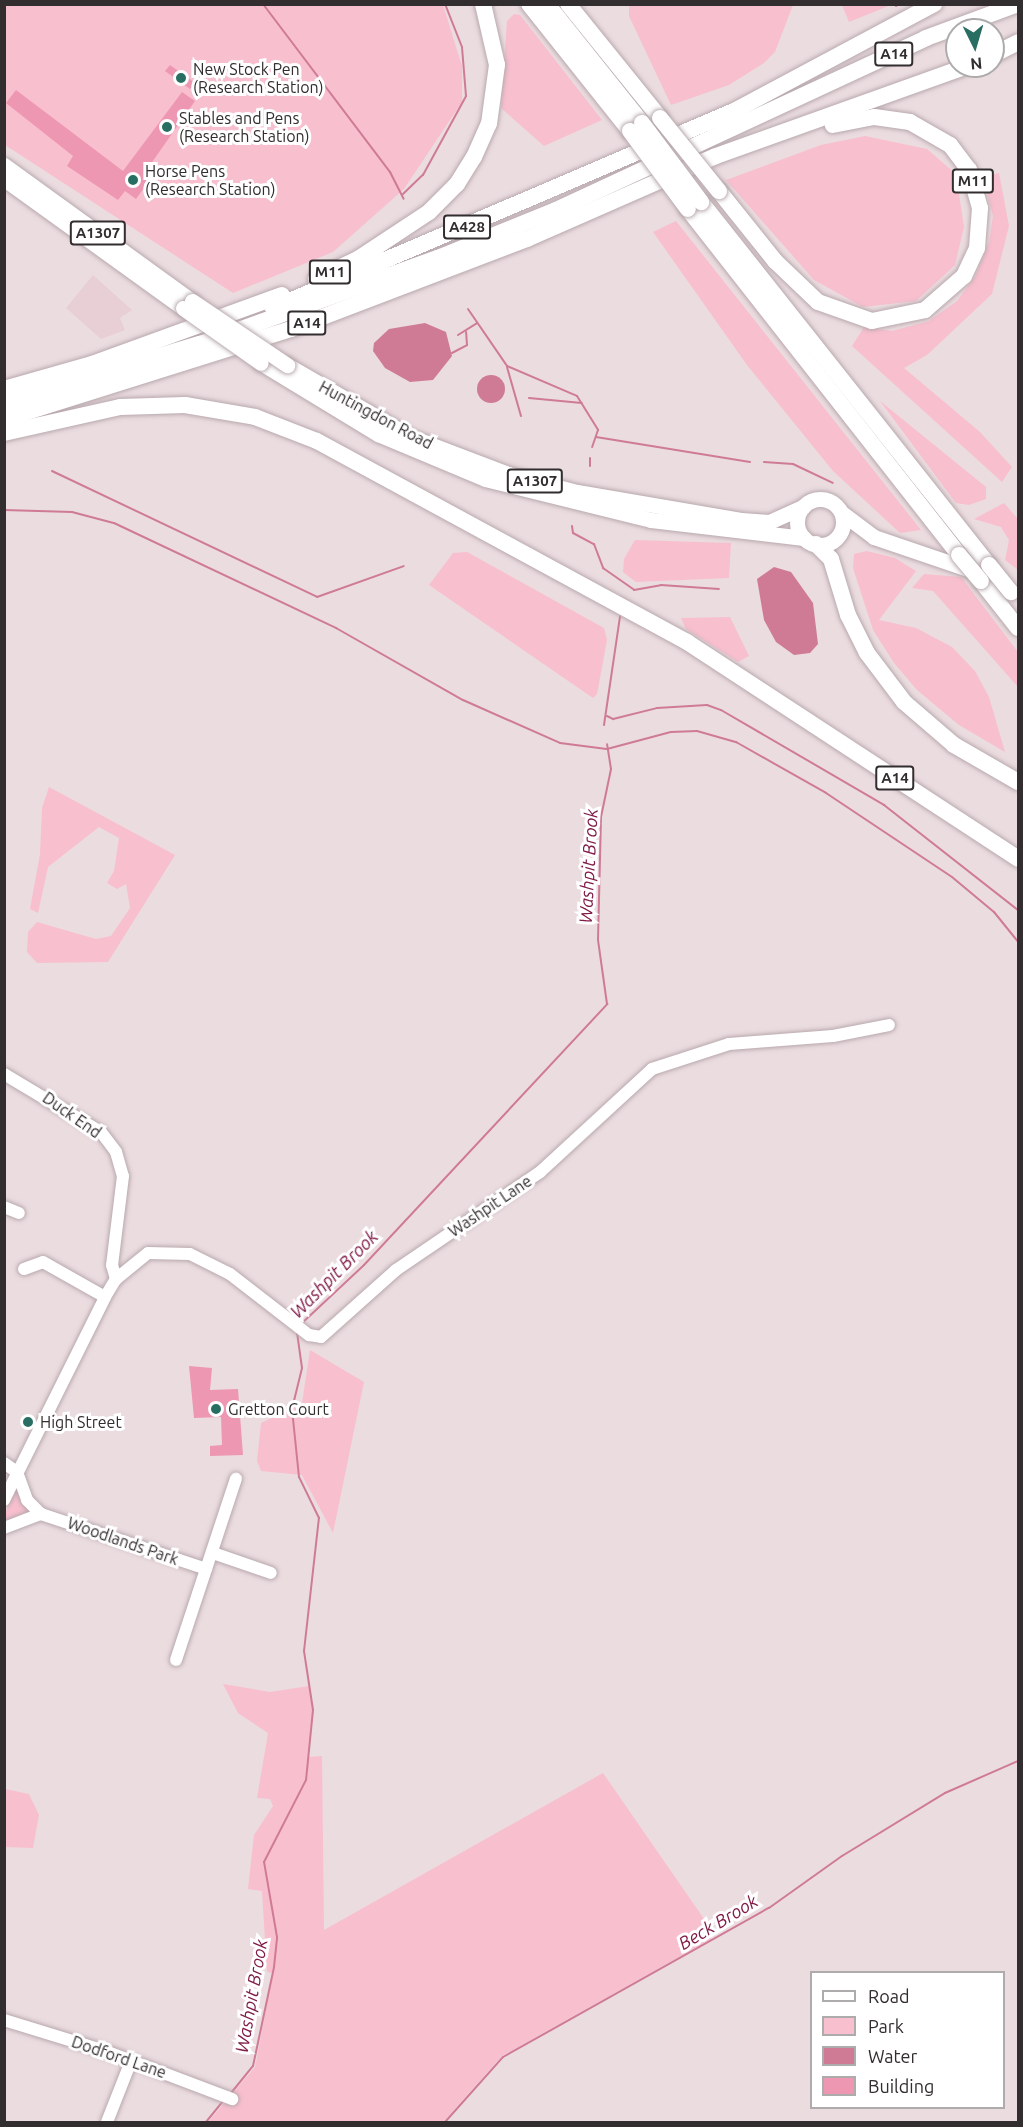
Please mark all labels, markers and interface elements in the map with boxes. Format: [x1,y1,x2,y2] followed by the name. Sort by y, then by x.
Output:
[945,18,1005,78] north arrow
[873,42,915,66] road number: A14
[970,54,983,73] text: N
[193,59,323,97] place label: New Stock Pen (Research Station)
[174,71,188,85] marker: New Stock Pen (Research Station)
[179,108,309,146] place label: Stables and Pens (Research Station)
[160,120,174,134] marker: Stables and Pens (Research Station)
[145,161,275,199] place label: Horse Pens (Research Station)
[950,169,996,193] road number: M11
[126,173,140,187] marker: Horse Pens (Research Station)
[443,215,491,239] road number: A428
[70,221,126,245] road number: A1307
[308,260,352,284] road number: M11
[286,311,328,335] road number: A14
[316,377,436,453] street label: Huntingdon Road
[506,469,564,493] road number: A1307
[874,766,916,790] road number: A14
[574,808,602,924] water label: Washpit Brook
[39,1088,105,1142] street label: Duck End
[445,1171,535,1241] street label: Washpit Lane
[286,1226,382,1322] water label: Washpit Brook
[228,1399,329,1419] place label: Gretton Court
[209,1402,223,1416] marker: Gretton Court
[40,1412,122,1432] place label: High Street
[21,1415,35,1429] marker: High Street
[65,1513,181,1569] street label: Woodlands Park
[674,1890,762,1954] water label: Beck Brook
[230,1937,272,2055] water label: Washpit Brook
[810,1971,1005,2109] legend
[868,1986,910,2006] text: Road
[868,2016,904,2036] text: Park
[69,2032,169,2082] street label: Dodford Lane
[868,2046,917,2066] text: Water
[868,2076,934,2096] text: Building

